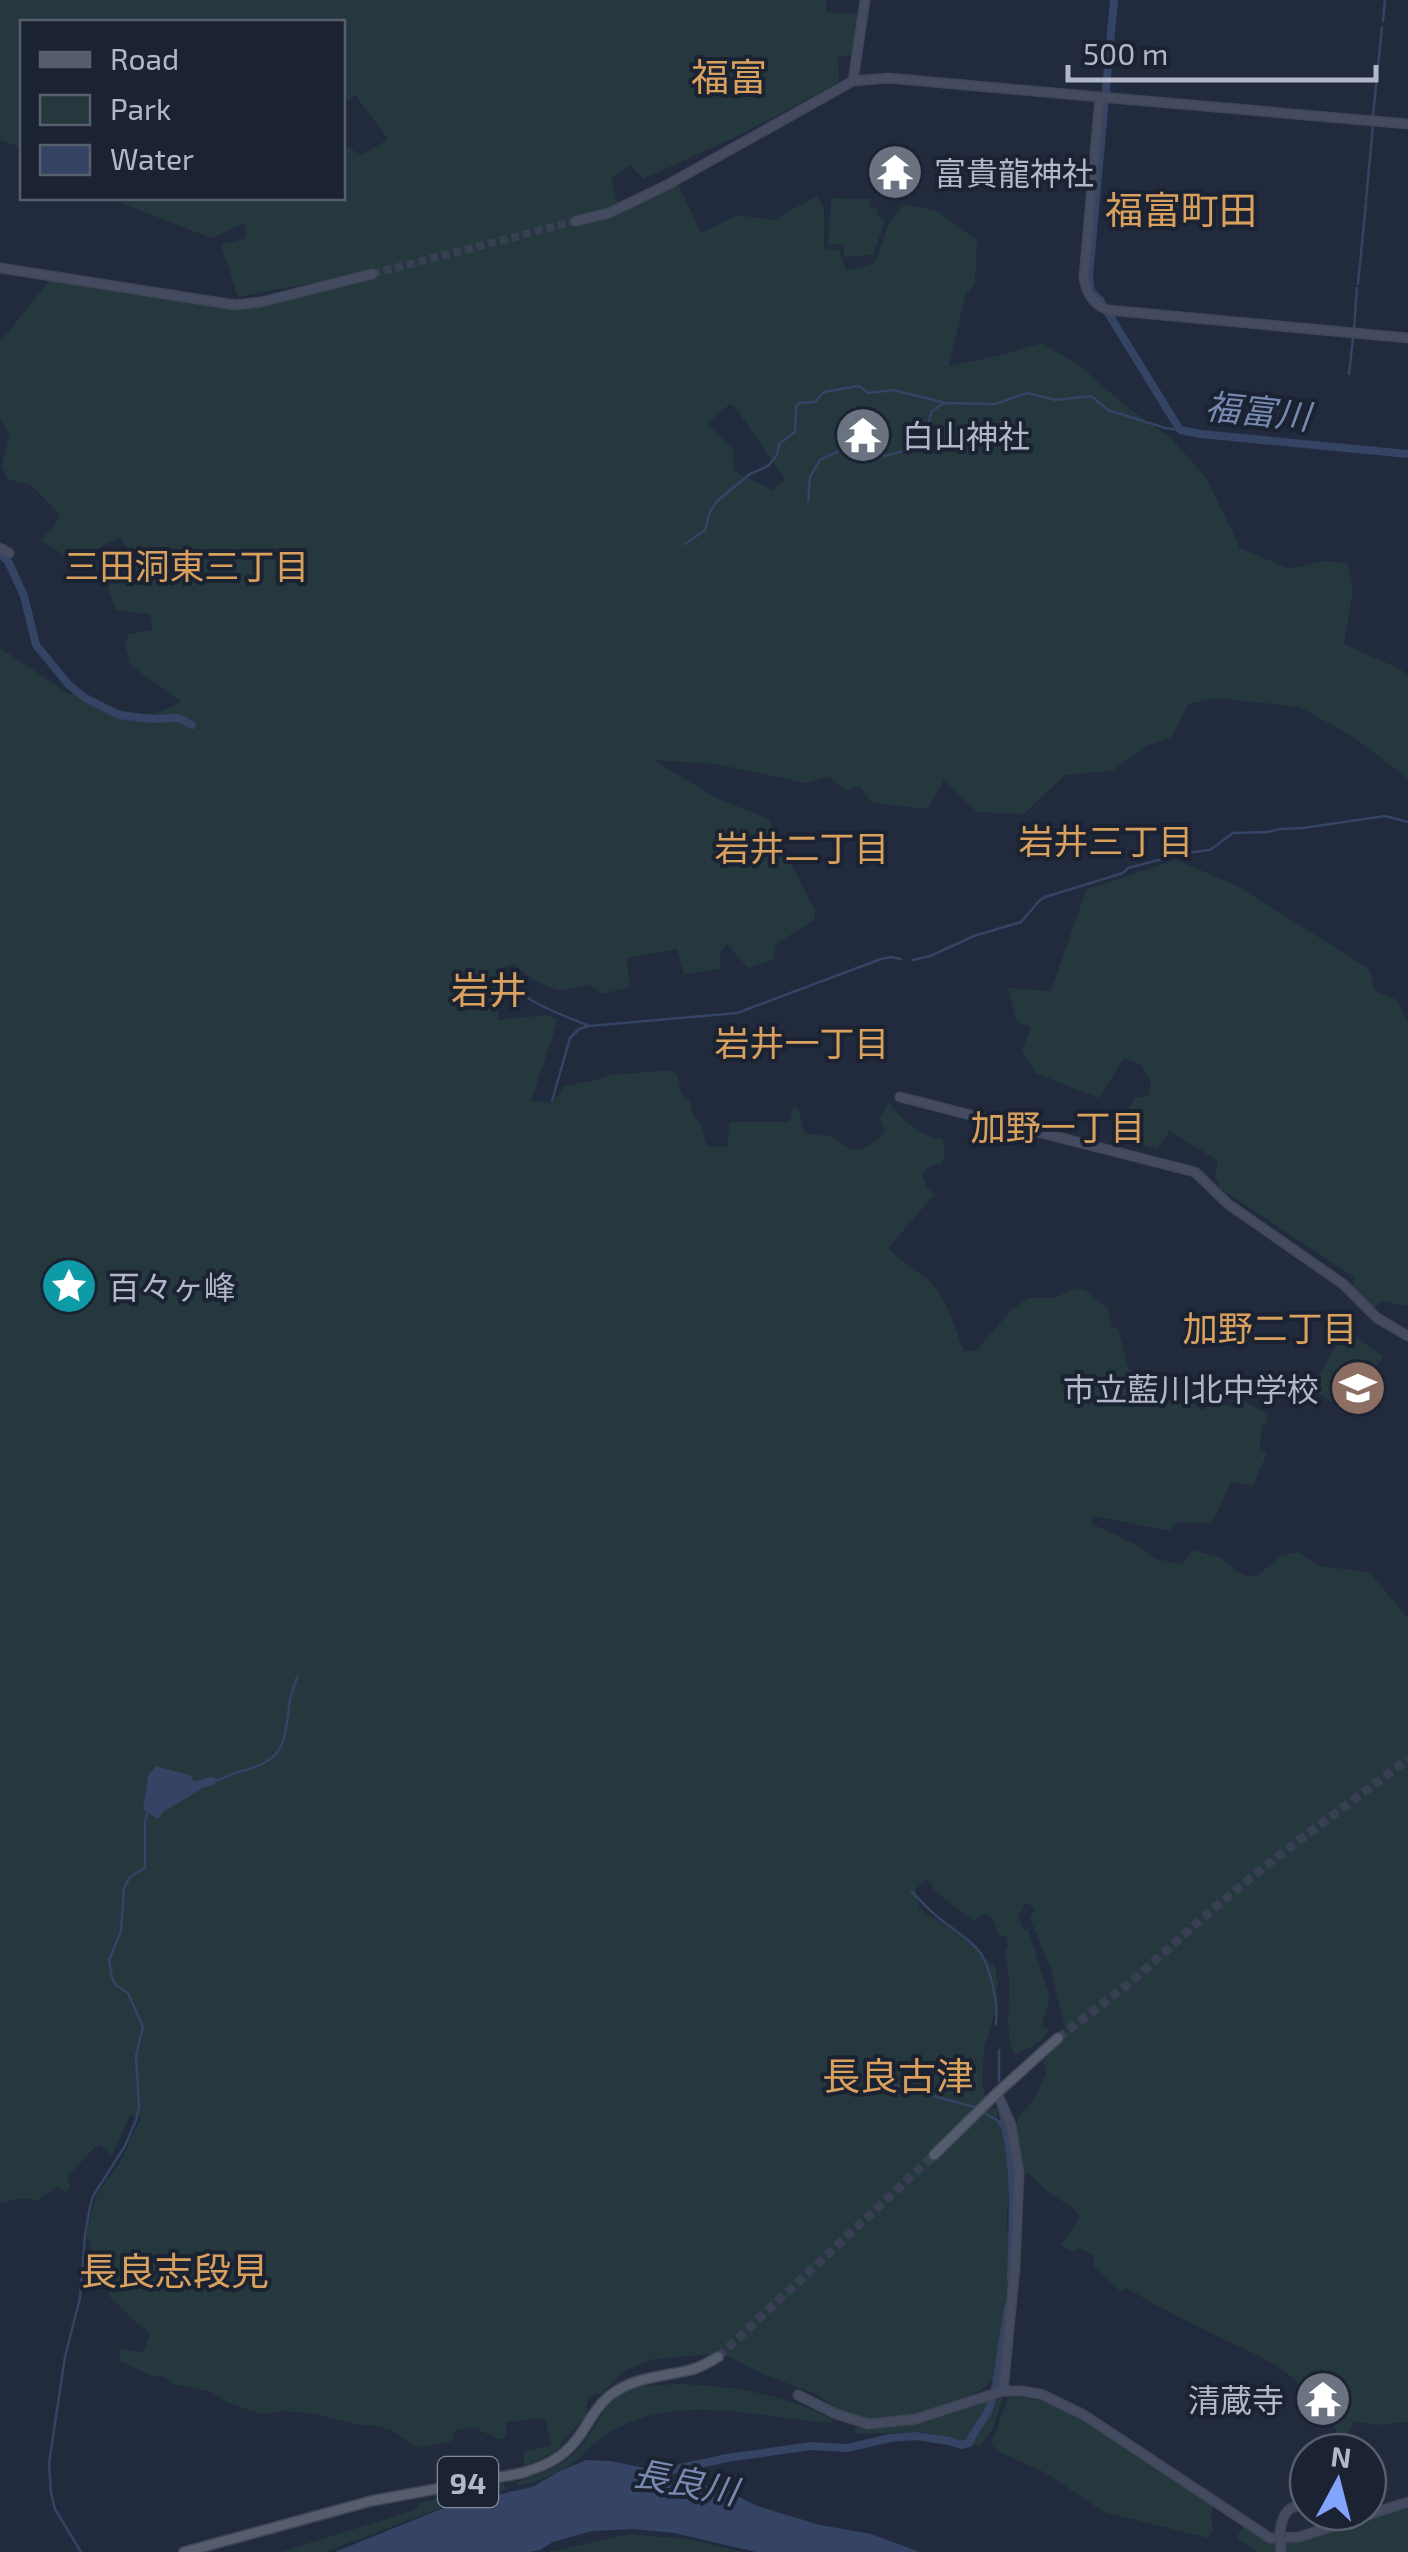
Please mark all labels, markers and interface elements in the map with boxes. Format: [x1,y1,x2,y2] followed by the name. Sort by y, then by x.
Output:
[20,20,345,200] legend
[1068,20,1376,82] scale bar
[1083,35,1168,71] text: 500 m
[110,40,179,76] text: Road
[691,53,767,99] district label: 福富
[110,90,171,126] text: Park
[110,140,194,176] text: Water
[865,142,925,202] temple icon: 富貴龍神社
[934,153,1094,191] place label: 富貴龍神社
[1105,186,1257,232] district label: 福富町田
[1204,384,1316,437] water label: 福富川
[833,405,893,465] temple icon: 白山神社
[902,416,1030,454] place label: 白山神社
[64,544,310,586] district label: 三田洞東三丁目
[1018,819,1194,861] district label: 岩井三丁目
[714,826,890,868] district label: 岩井二丁目
[451,966,527,1012] district label: 岩井
[714,1021,890,1063] district label: 岩井一丁目
[970,1105,1146,1147] district label: 加野一丁目
[39,1256,99,1316] place icon: 百々ヶ峰
[108,1267,236,1305] place label: 百々ヶ峰
[1182,1306,1358,1348] district label: 加野二丁目
[1328,1358,1388,1418] school or university icon: 市立藍川北中学校
[1063,1369,1319,1407] place label: 市立藍川北中学校
[822,2052,974,2098] district label: 長良古津
[79,2247,269,2293] district label: 長良志段見
[1293,2369,1353,2429] temple icon: 清蔵寺
[1188,2380,1284,2418] place label: 清蔵寺
[1288,2432,1388,2532] north arrow
[1329,2438,1353,2474] text: N
[630,2450,745,2512] water label: 長良川
[438,2457,498,2507] road number: 94

